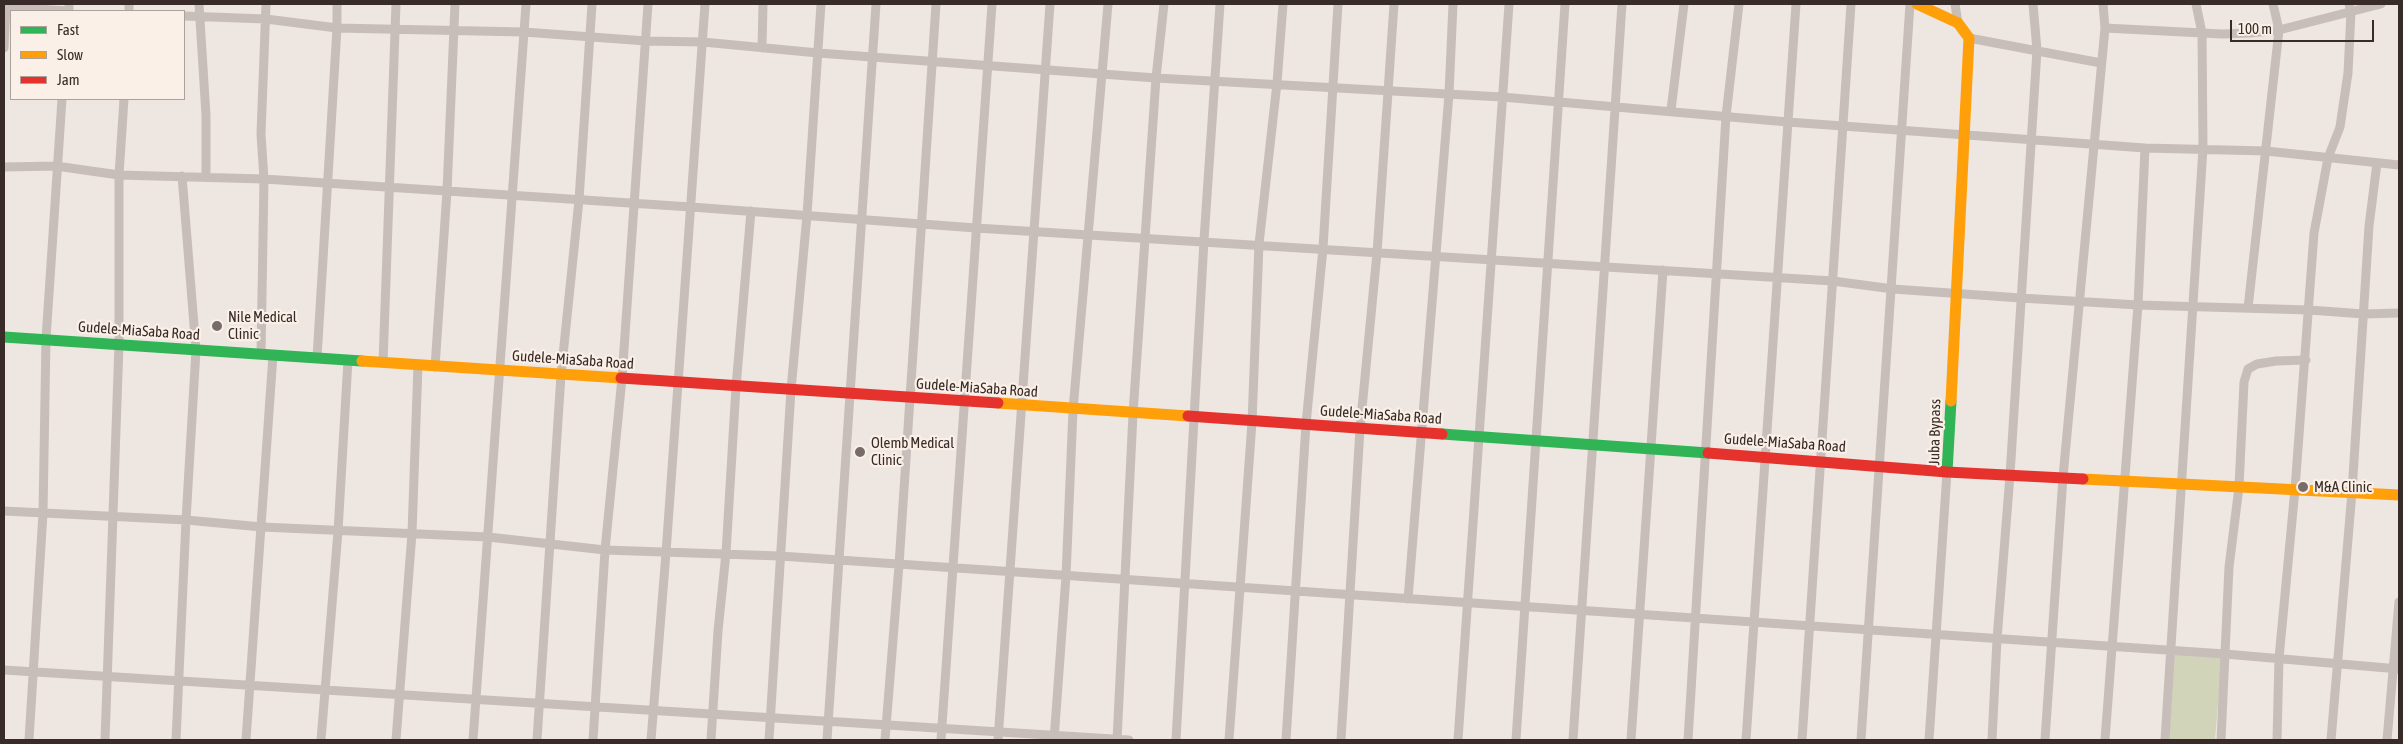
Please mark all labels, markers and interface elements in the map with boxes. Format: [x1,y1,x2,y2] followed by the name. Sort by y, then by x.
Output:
[10,10,185,100] legend
[2233,10,2377,42] scale bar
[2238,20,2272,37] text: 100 m
[57,21,79,38] text: Fast
[57,46,83,63] text: Slow
[57,71,80,88] text: Jam
[228,308,297,343] place label: Nile Medical Clinic
[78,318,200,344] street label: Gudele-MiaSaba Road
[210,319,224,333] marker: Nile Medical Clinic
[512,347,634,373] street label: Gudele-MiaSaba Road
[916,375,1038,401] street label: Gudele-MiaSaba Road
[1925,399,1945,465] street label: Juba Bypass
[1320,402,1442,428] street label: Gudele-MiaSaba Road
[1724,430,1846,456] street label: Gudele-MiaSaba Road
[871,434,954,469] place label: Olemb Medical Clinic
[853,445,867,459] marker: Olemb Medical Clinic
[2314,478,2372,496] place label: M&A Clinic
[2296,480,2310,494] marker: M&A Clinic

